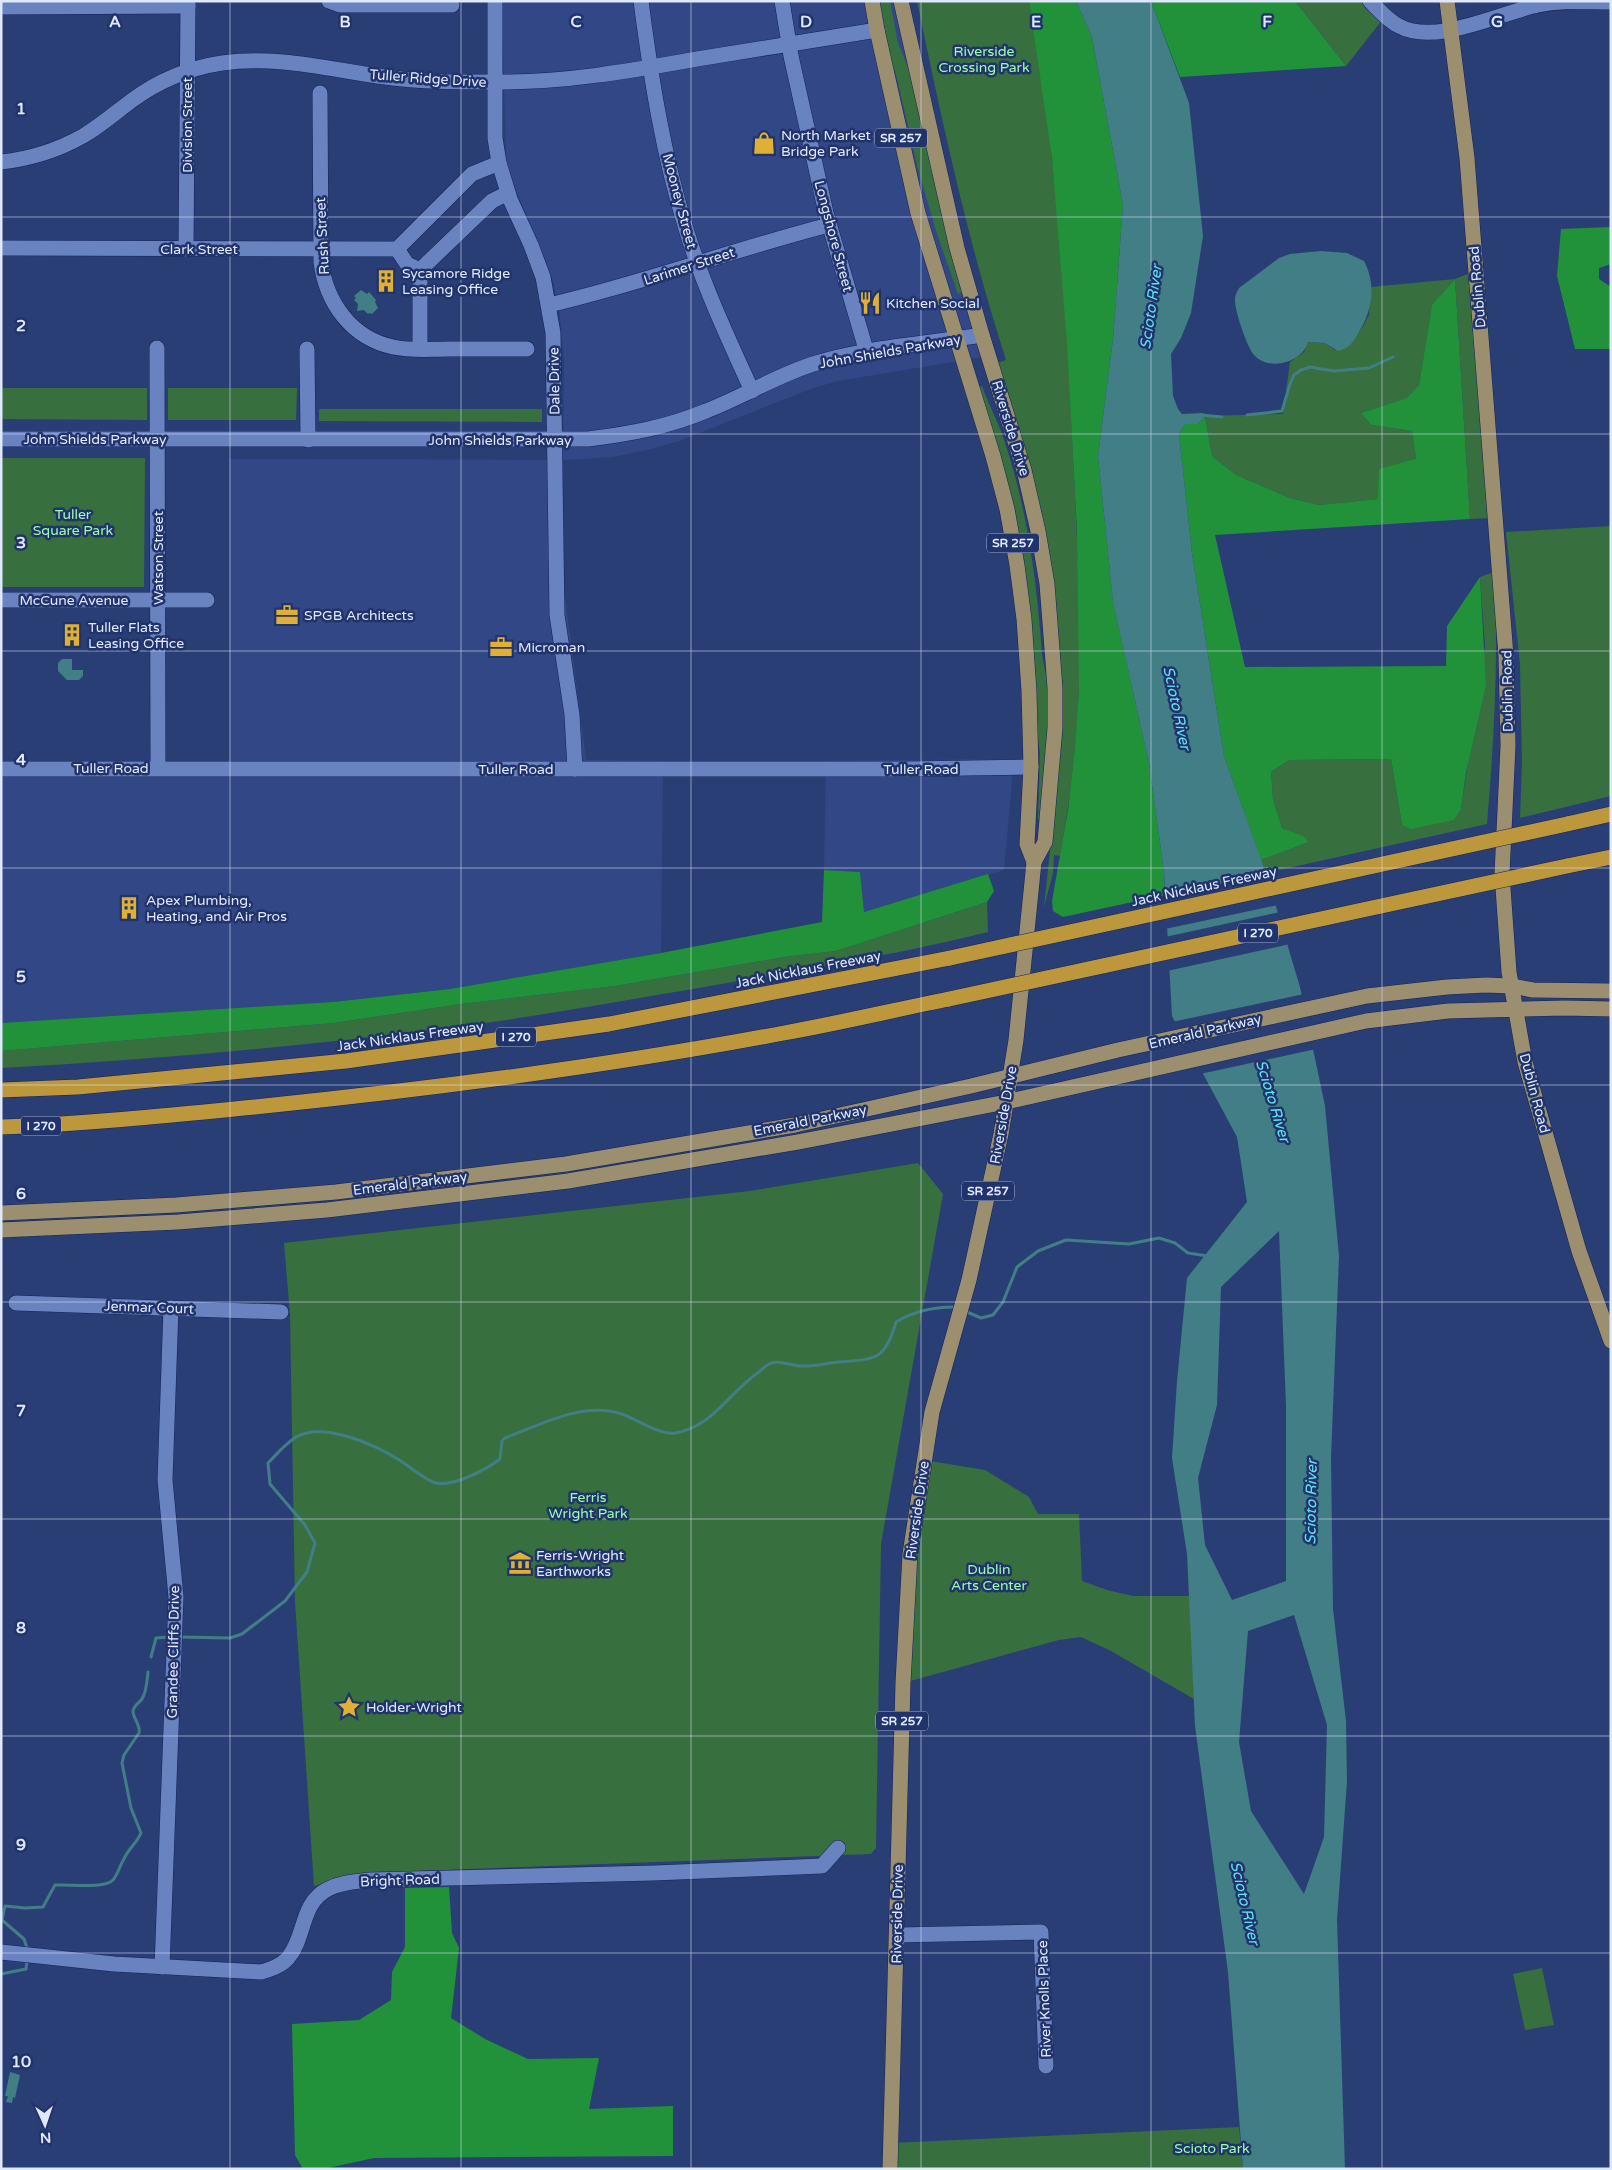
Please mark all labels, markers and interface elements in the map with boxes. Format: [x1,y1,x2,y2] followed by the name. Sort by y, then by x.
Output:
[109,12,121,32] text: A
[339,12,351,32] text: B
[570,12,582,32] text: C
[800,12,812,32] text: D
[1031,12,1041,32] text: E
[1262,12,1272,32] text: F
[1491,12,1503,32] text: G
[938,43,1030,76] park label: Riverside Crossing Park
[369,66,487,91] street label: Tuller Ridge Drive
[179,77,196,173] street label: Division Street
[16,99,26,119] text: 1
[781,127,872,160] place label: North Market Bridge Park
[875,128,927,148] road number: SR 257
[751,130,777,156] shop icon: North Market Bridge Park
[659,152,701,251] street label: Mooney Street
[810,179,857,294] street label: Longshore Street
[312,196,333,275] street label: Rush Street
[160,241,239,258] street label: Clark Street
[642,244,737,289] street label: Larimer Street
[1465,245,1490,329] street label: Dublin Road
[1136,261,1166,350] water label: Scioto River
[402,265,510,298] place label: Sycamore Ridge Leasing Office
[373,268,399,294] building icon: Sycamore Ridge Leasing Office
[857,290,883,316] restaurant icon: Kitchen Social
[886,295,980,312] place label: Kitchen Social
[16,316,26,336] text: 2
[818,331,962,372] street label: John Shields Parkway
[545,347,564,415] street label: Dale Drive
[988,378,1033,478] street label: Riverside Drive
[23,431,167,448] street label: John Shields Parkway
[428,432,572,449] street label: John Shields Parkway
[33,506,114,539] park label: Tuller Square Park
[150,510,167,605] street label: Watson Street
[16,533,26,553] text: 3
[987,534,1039,552] road number: SR 257
[20,592,129,609] street label: McCune Avenue
[274,602,300,628] office icon: SPGB Architects
[304,607,414,624] place label: SPGB Architects
[88,619,184,652] place label: Tuller Flats Leasing Office
[59,622,85,648] building icon: Tuller Flats Leasing Office
[488,634,514,660] office icon: Microman
[518,639,585,656] place label: Microman
[1498,650,1517,732] street label: Dublin Road
[1159,664,1195,754] water label: Scioto River
[16,750,26,770] text: 4
[73,760,149,777] street label: Tuller Road
[478,761,554,778] street label: Tuller Road
[883,761,959,778] street label: Tuller Road
[1130,863,1279,910] street label: Jack Nicklaus Freeway
[146,892,287,925] place label: Apex Plumbing, Heating, and Air Pros
[116,895,142,921] building icon: Apex Plumbing, Heating, and Air Pros
[1238,924,1278,942] road number: I 270
[734,947,883,992] street label: Jack Nicklaus Freeway
[16,967,26,987] text: 5
[1147,1010,1264,1053] street label: Emerald Parkway
[335,1018,485,1055] street label: Jack Nicklaus Freeway
[496,1028,536,1046] road number: I 270
[1516,1051,1553,1135] street label: Dublin Road
[1252,1058,1295,1147] water label: Scioto River
[987,1065,1020,1165] street label: Riverside Drive
[752,1101,869,1140] street label: Emerald Parkway
[21,1116,61,1136] road number: I 270
[352,1168,469,1199] street label: Emerald Parkway
[962,1182,1014,1200] road number: SR 257
[16,1184,26,1204] text: 6
[104,1297,195,1318] street label: Jenmar Court
[16,1401,26,1421] text: 7
[1301,1457,1321,1545] water label: Scioto River
[902,1460,933,1560] street label: Riverside Drive
[548,1489,628,1522] park label: Ferris Wright Park
[536,1547,625,1580] place label: Ferris-Wright Earthworks
[507,1550,533,1576] museum icon: Ferris-Wright Earthworks
[951,1561,1028,1594] park label: Dublin Arts Center
[164,1585,183,1719] street label: Grandee Cliffs Drive
[16,1618,26,1638] text: 8
[336,1694,362,1720] place icon: Holder-Wright
[366,1699,462,1716] place label: Holder-Wright
[876,1712,928,1730] road number: SR 257
[16,1835,26,1855] text: 9
[1227,1859,1264,1949] water label: Scioto River
[888,1864,907,1964] street label: Riverside Drive
[360,1871,440,1890] street label: Bright Road
[1034,1940,1055,2058] street label: River Knolls Place
[11,2052,31,2072] text: 10
[20,2100,70,2150] north arrow
[40,2129,52,2146] text: N
[1174,2140,1250,2157] park label: Scioto Park

